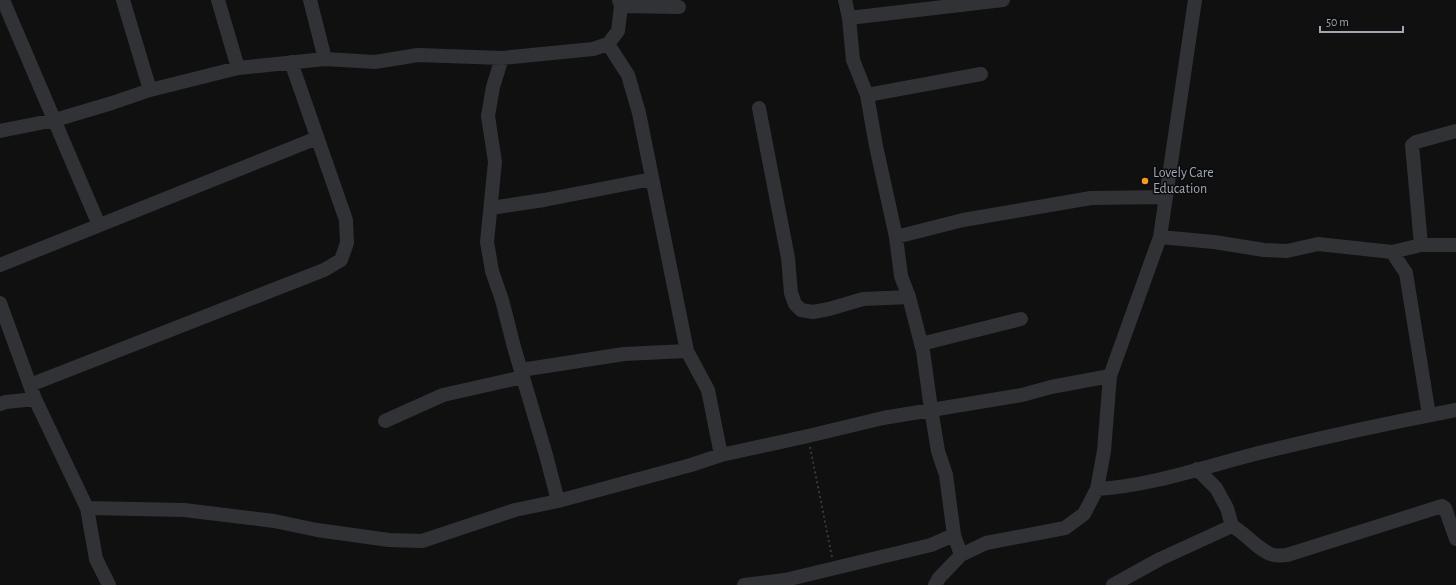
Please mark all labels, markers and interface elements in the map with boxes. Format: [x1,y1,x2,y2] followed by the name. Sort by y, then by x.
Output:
[1320,8,1403,34] scale bar
[1326,16,1349,28] text: 50 m
[1153,166,1214,196] place label: Lovely Care Education
[1140,176,1150,186] marker: Lovely Care Education

